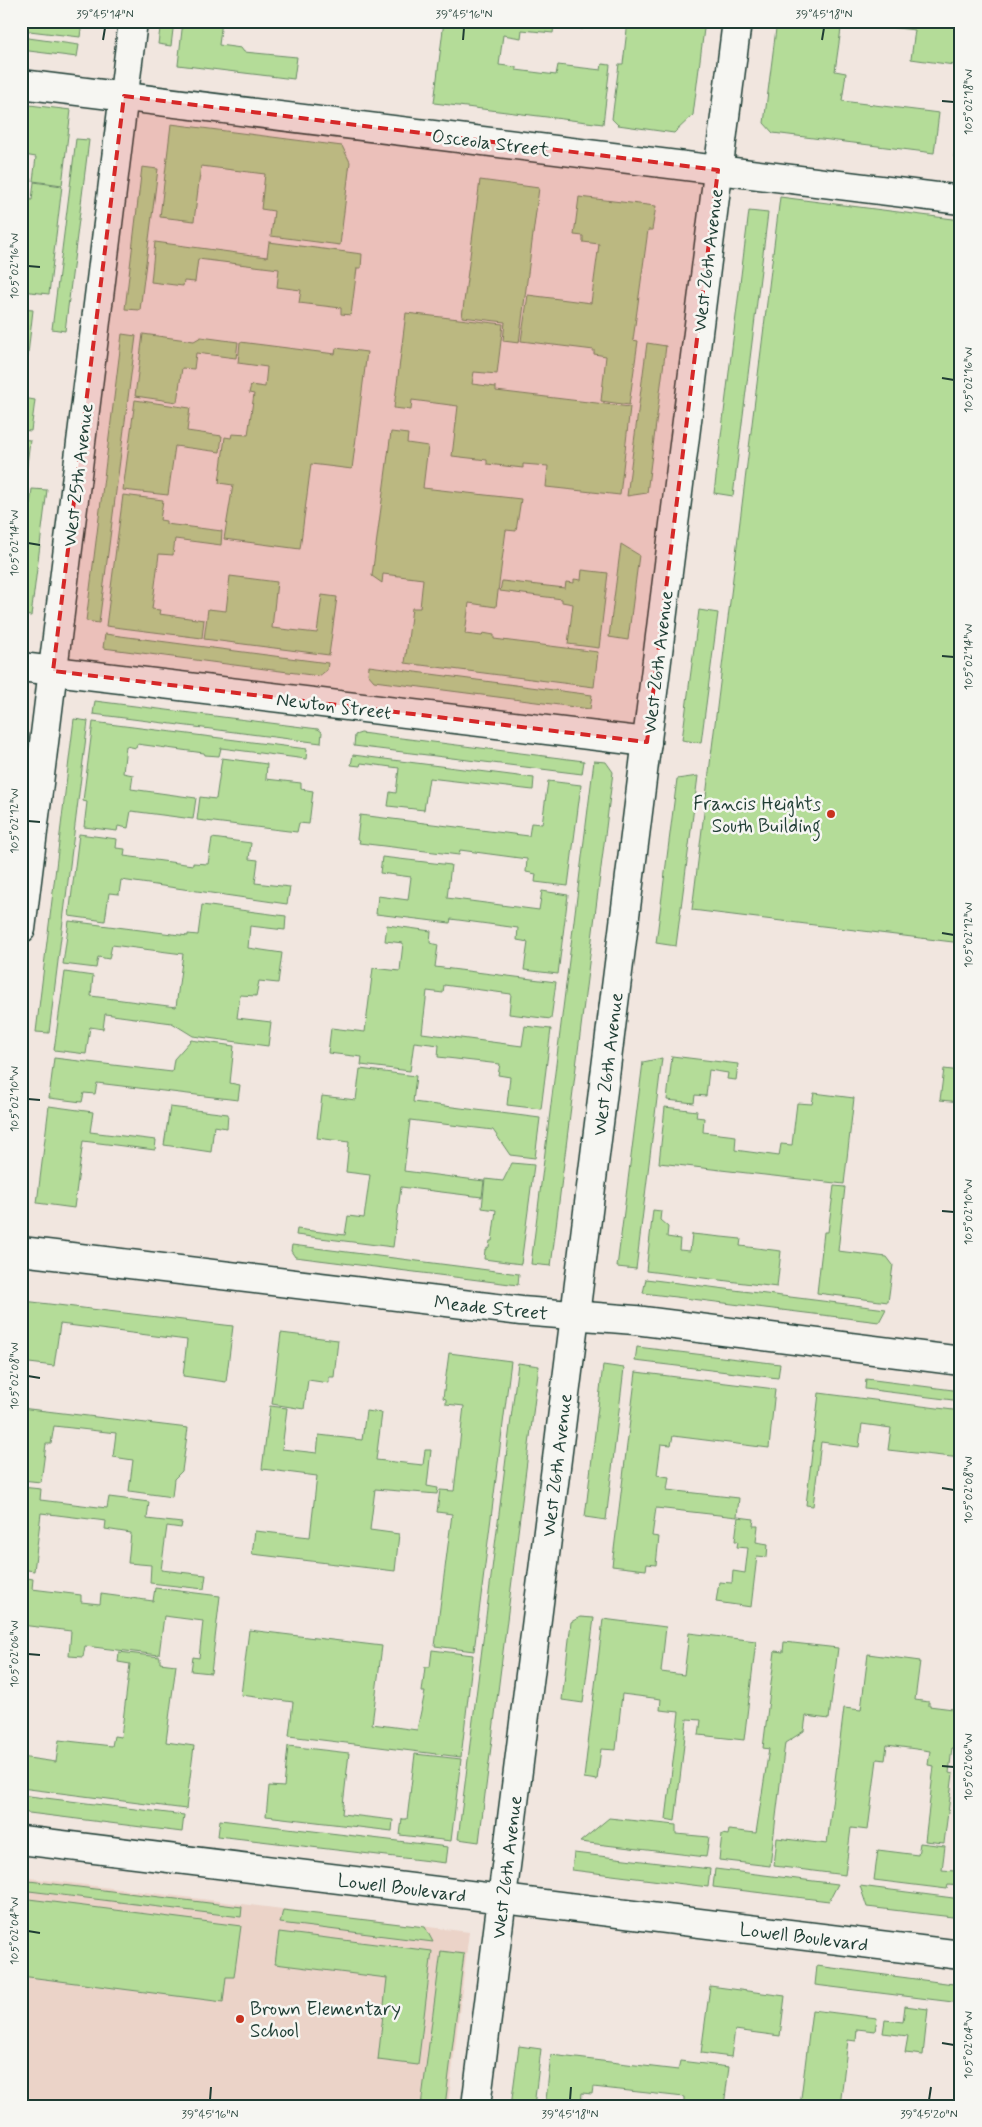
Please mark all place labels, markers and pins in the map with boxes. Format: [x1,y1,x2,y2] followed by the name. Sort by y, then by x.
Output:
[693,792,822,842] place label: Francis Heights South Building
[825,808,837,820] marker: Francis Heights South Building
[250,1997,401,2044] place label: Brown Elementary School
[234,2013,246,2025] marker: Brown Elementary School

